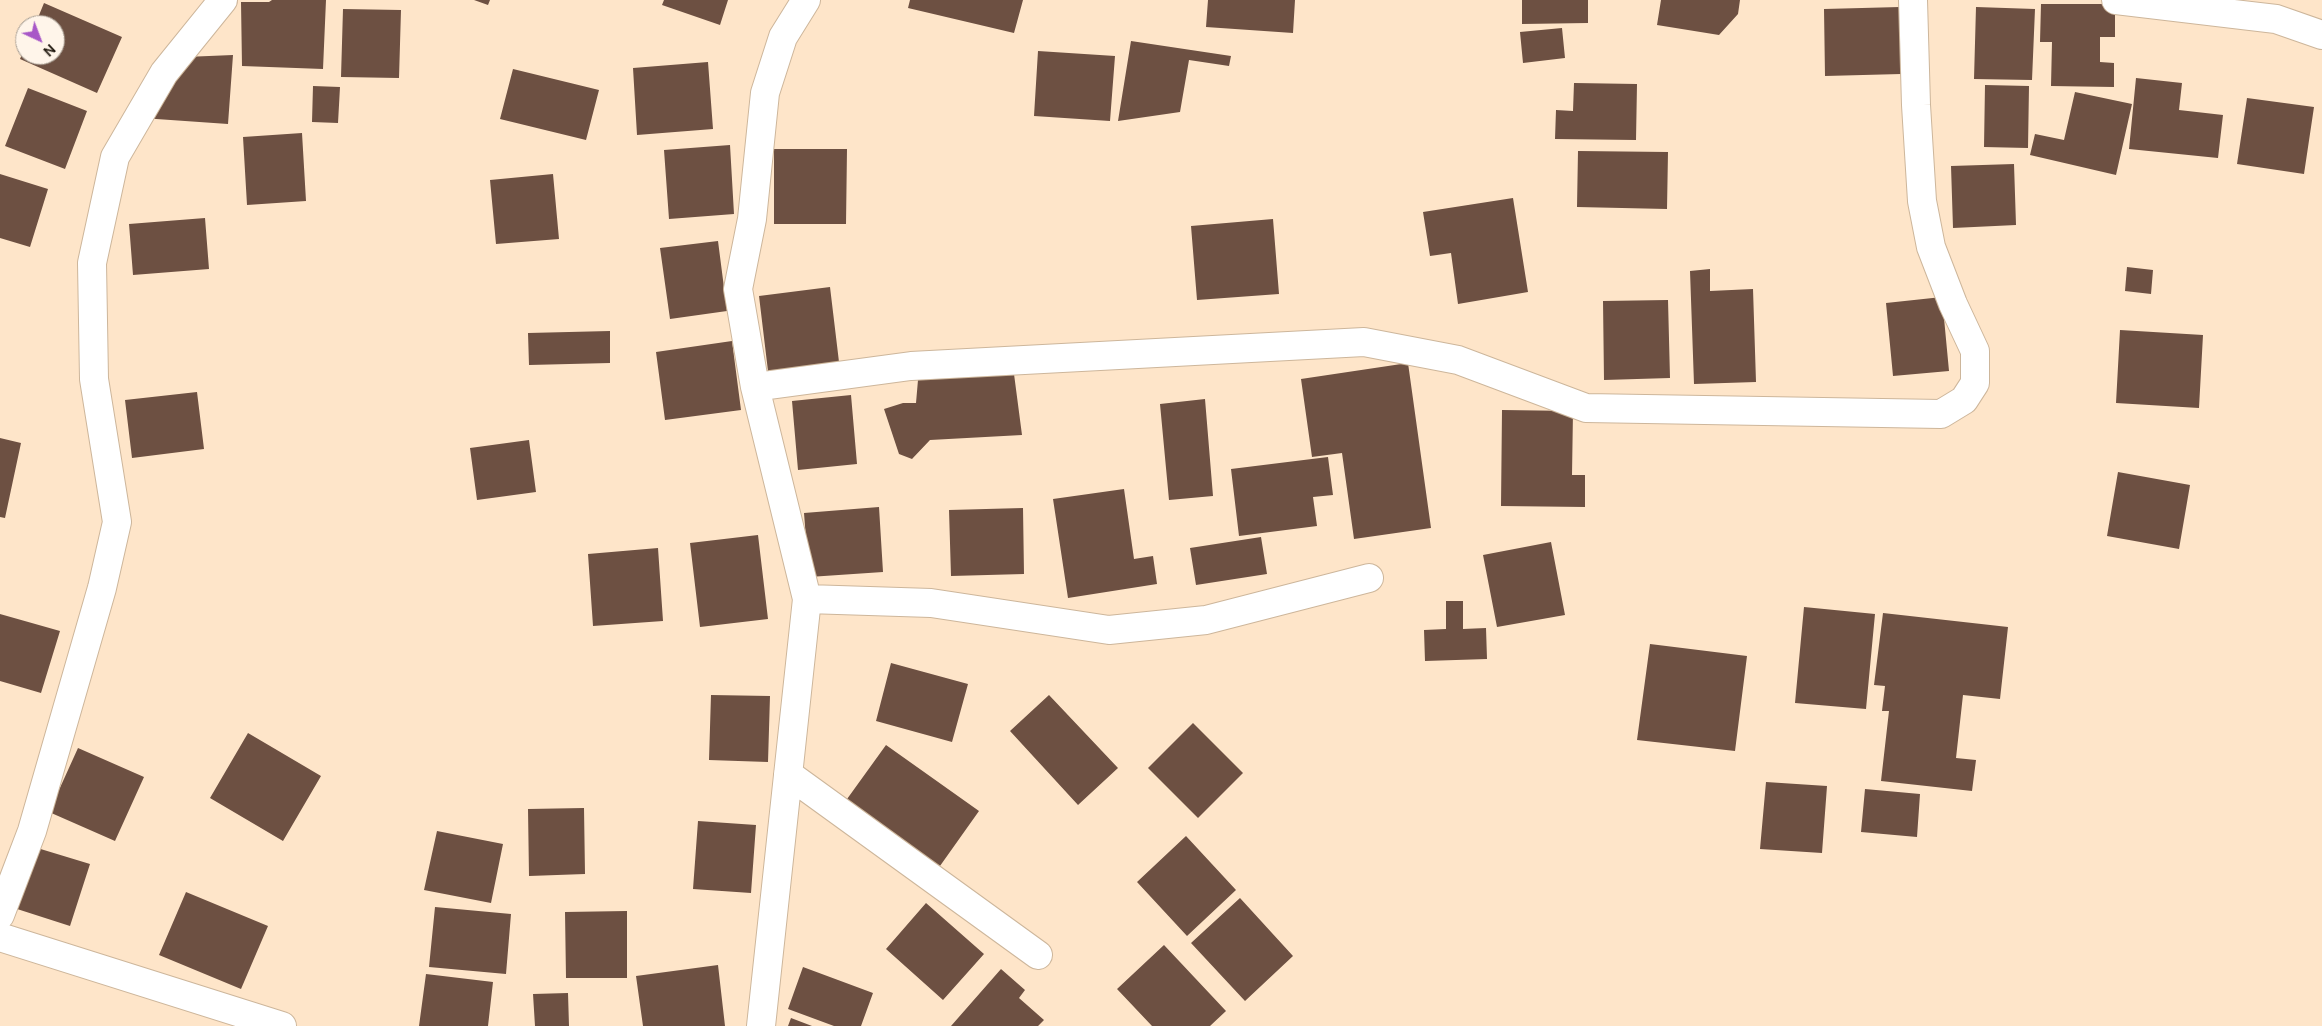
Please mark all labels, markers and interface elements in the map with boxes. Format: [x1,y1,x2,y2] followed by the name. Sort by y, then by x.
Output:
[15,15,65,65] north arrow
[40,40,59,60] text: N

